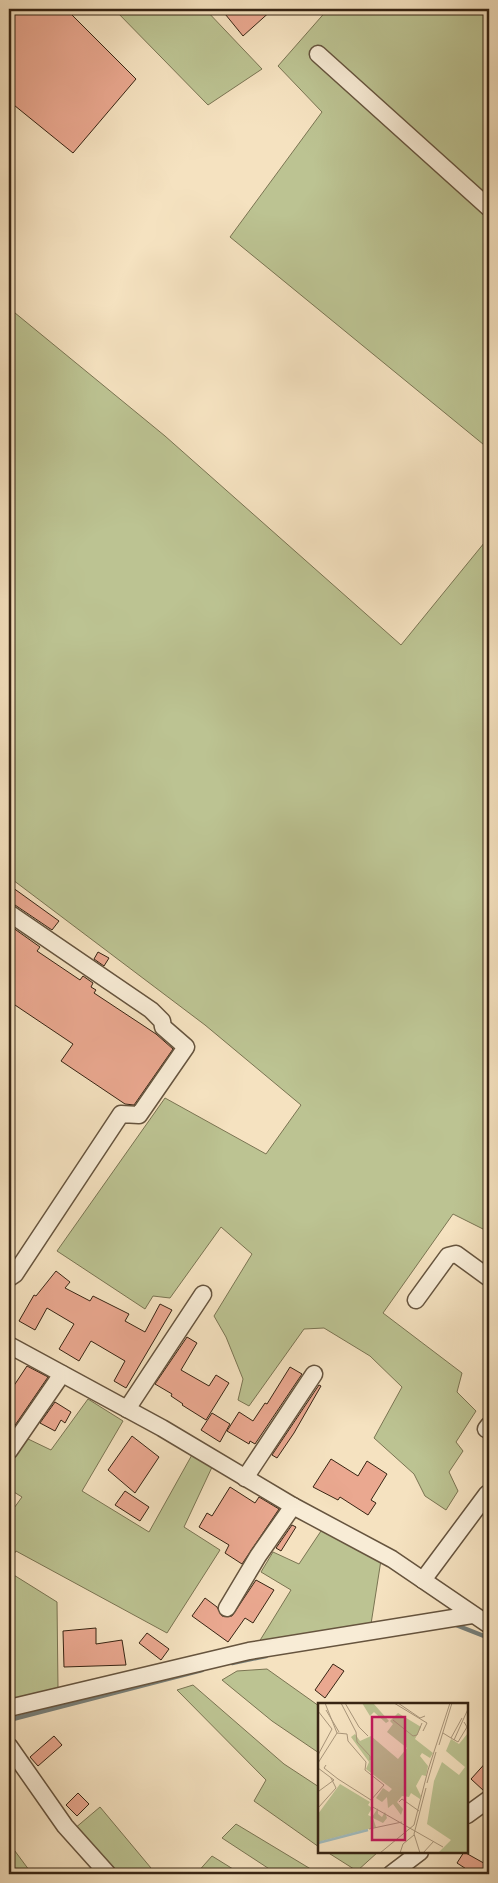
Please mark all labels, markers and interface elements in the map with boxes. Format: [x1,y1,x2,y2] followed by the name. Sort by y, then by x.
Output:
[318,1703,468,1853] inset map

